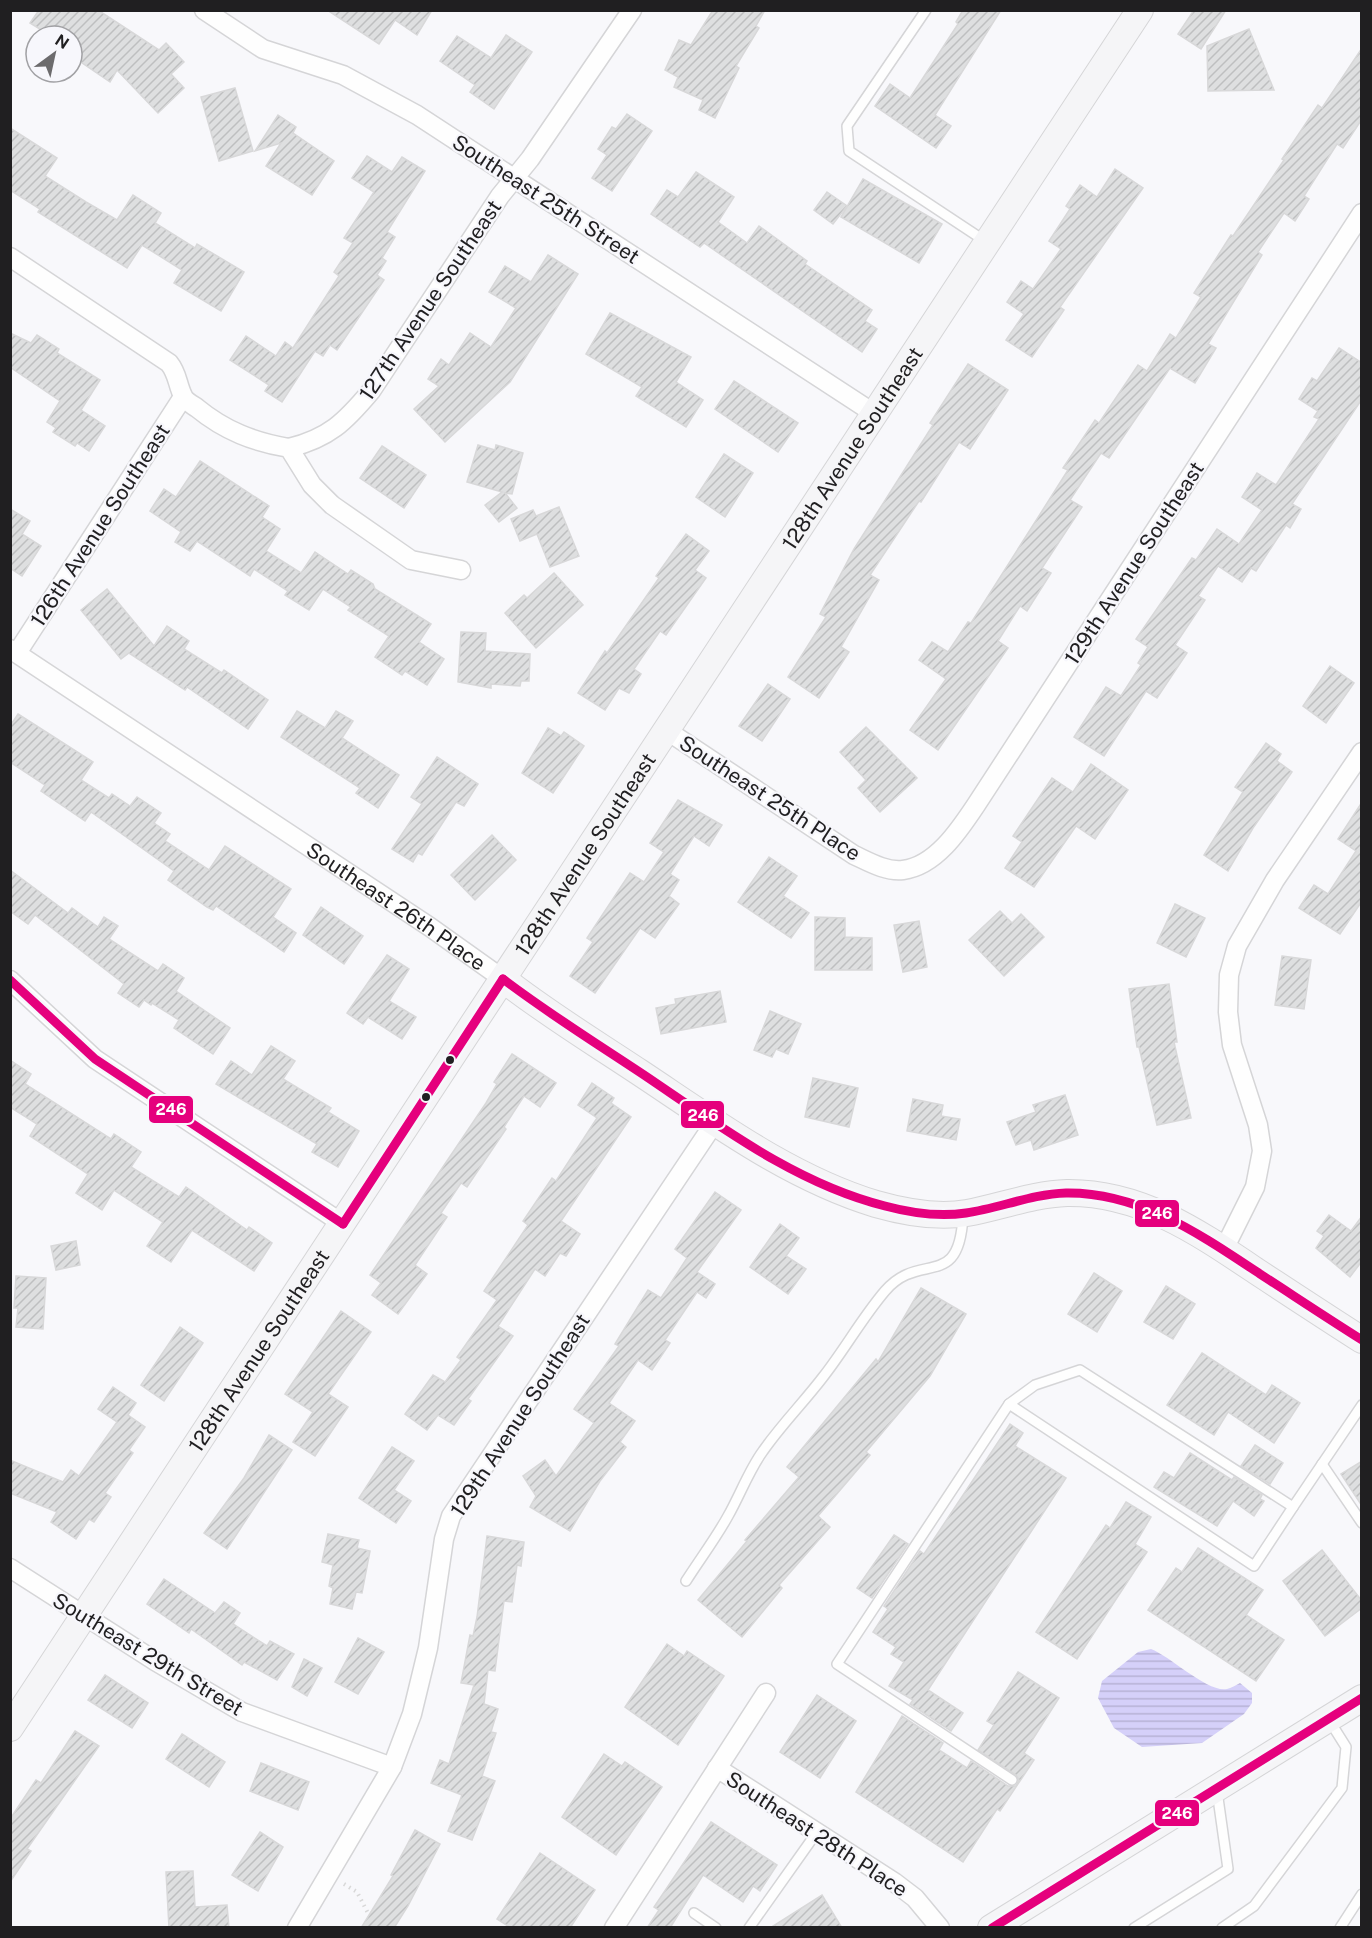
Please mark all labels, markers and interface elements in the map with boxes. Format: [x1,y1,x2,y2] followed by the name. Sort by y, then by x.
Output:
[24,24,84,84] north arrow
[51,30,72,53] text: N
[448,129,644,269] street label: Southeast 25th Street
[354,195,506,405] street label: 127th Avenue Southeast
[776,342,928,554] street label: 128th Avenue Southeast
[25,419,175,631] street label: 126th Avenue Southeast
[1059,457,1209,669] street label: 129th Avenue Southeast
[675,730,865,866] street label: Southeast 25th Place
[509,748,661,960] street label: 128th Avenue Southeast
[302,836,491,975] street label: Southeast 26th Place
[444,1054,456,1066] unlabelled marker
[420,1091,432,1103] unlabelled marker
[148,1095,194,1124] line badge: 246
[155,1100,187,1119] text: 246
[680,1100,725,1129] line badge: 246
[687,1106,719,1125] text: 246
[1134,1199,1180,1228] line badge: 246
[1141,1204,1173,1223] text: 246
[183,1244,334,1456] street label: 128th Avenue Southeast
[445,1309,595,1521] street label: 129th Avenue Southeast
[48,1587,248,1721] street label: Southeast 29th Street
[722,1766,912,1902] street label: Southeast 28th Place
[1154,1799,1200,1827] line badge: 246
[1161,1804,1193,1823] text: 246

